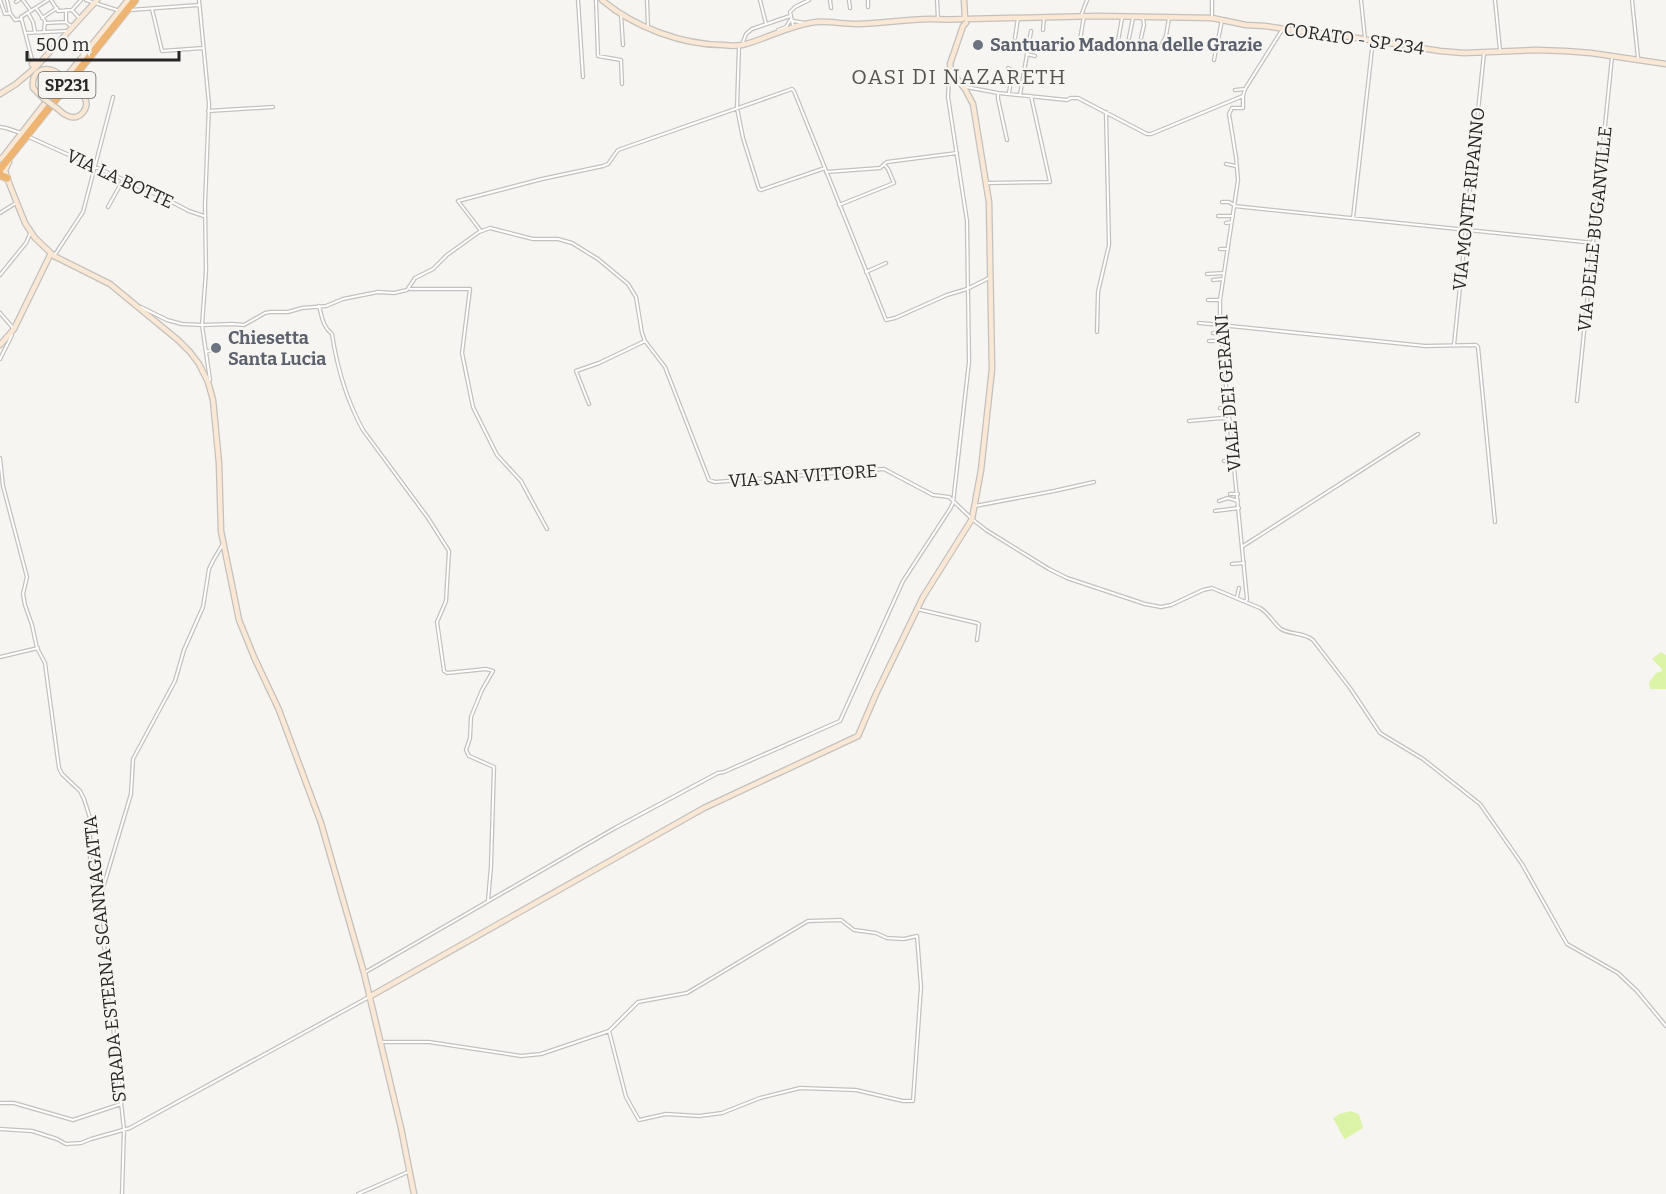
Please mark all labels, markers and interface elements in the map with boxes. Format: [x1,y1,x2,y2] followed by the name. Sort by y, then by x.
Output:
[1282,18,1426,60] street label: CORATO - SP 234
[27,24,178,62] scale bar
[36,34,89,56] text: 500 m
[990,34,1263,56] place label: Santuario Madonna delle Grazie
[971,38,985,52] marker: Santuario Madonna delle Grazie
[851,64,1067,90] district label: OASI DI NAZARETH
[38,72,96,98] road number: SP231
[1448,106,1490,292] street label: VIA MONTE RIPANNO
[1573,125,1617,333] street label: VIA DELLE BUGANVILLE
[63,145,177,213] street label: VIA LA BOTTE
[1210,313,1246,473] street label: VIALE DEI GERANI
[228,327,326,370] place label: Chiesetta Santa Lucia
[209,341,223,355] marker: Chiesetta Santa Lucia
[728,460,878,492] street label: VIA SAN VITTORE
[79,814,131,1104] street label: STRADA ESTERNA SCANNAGATTA

